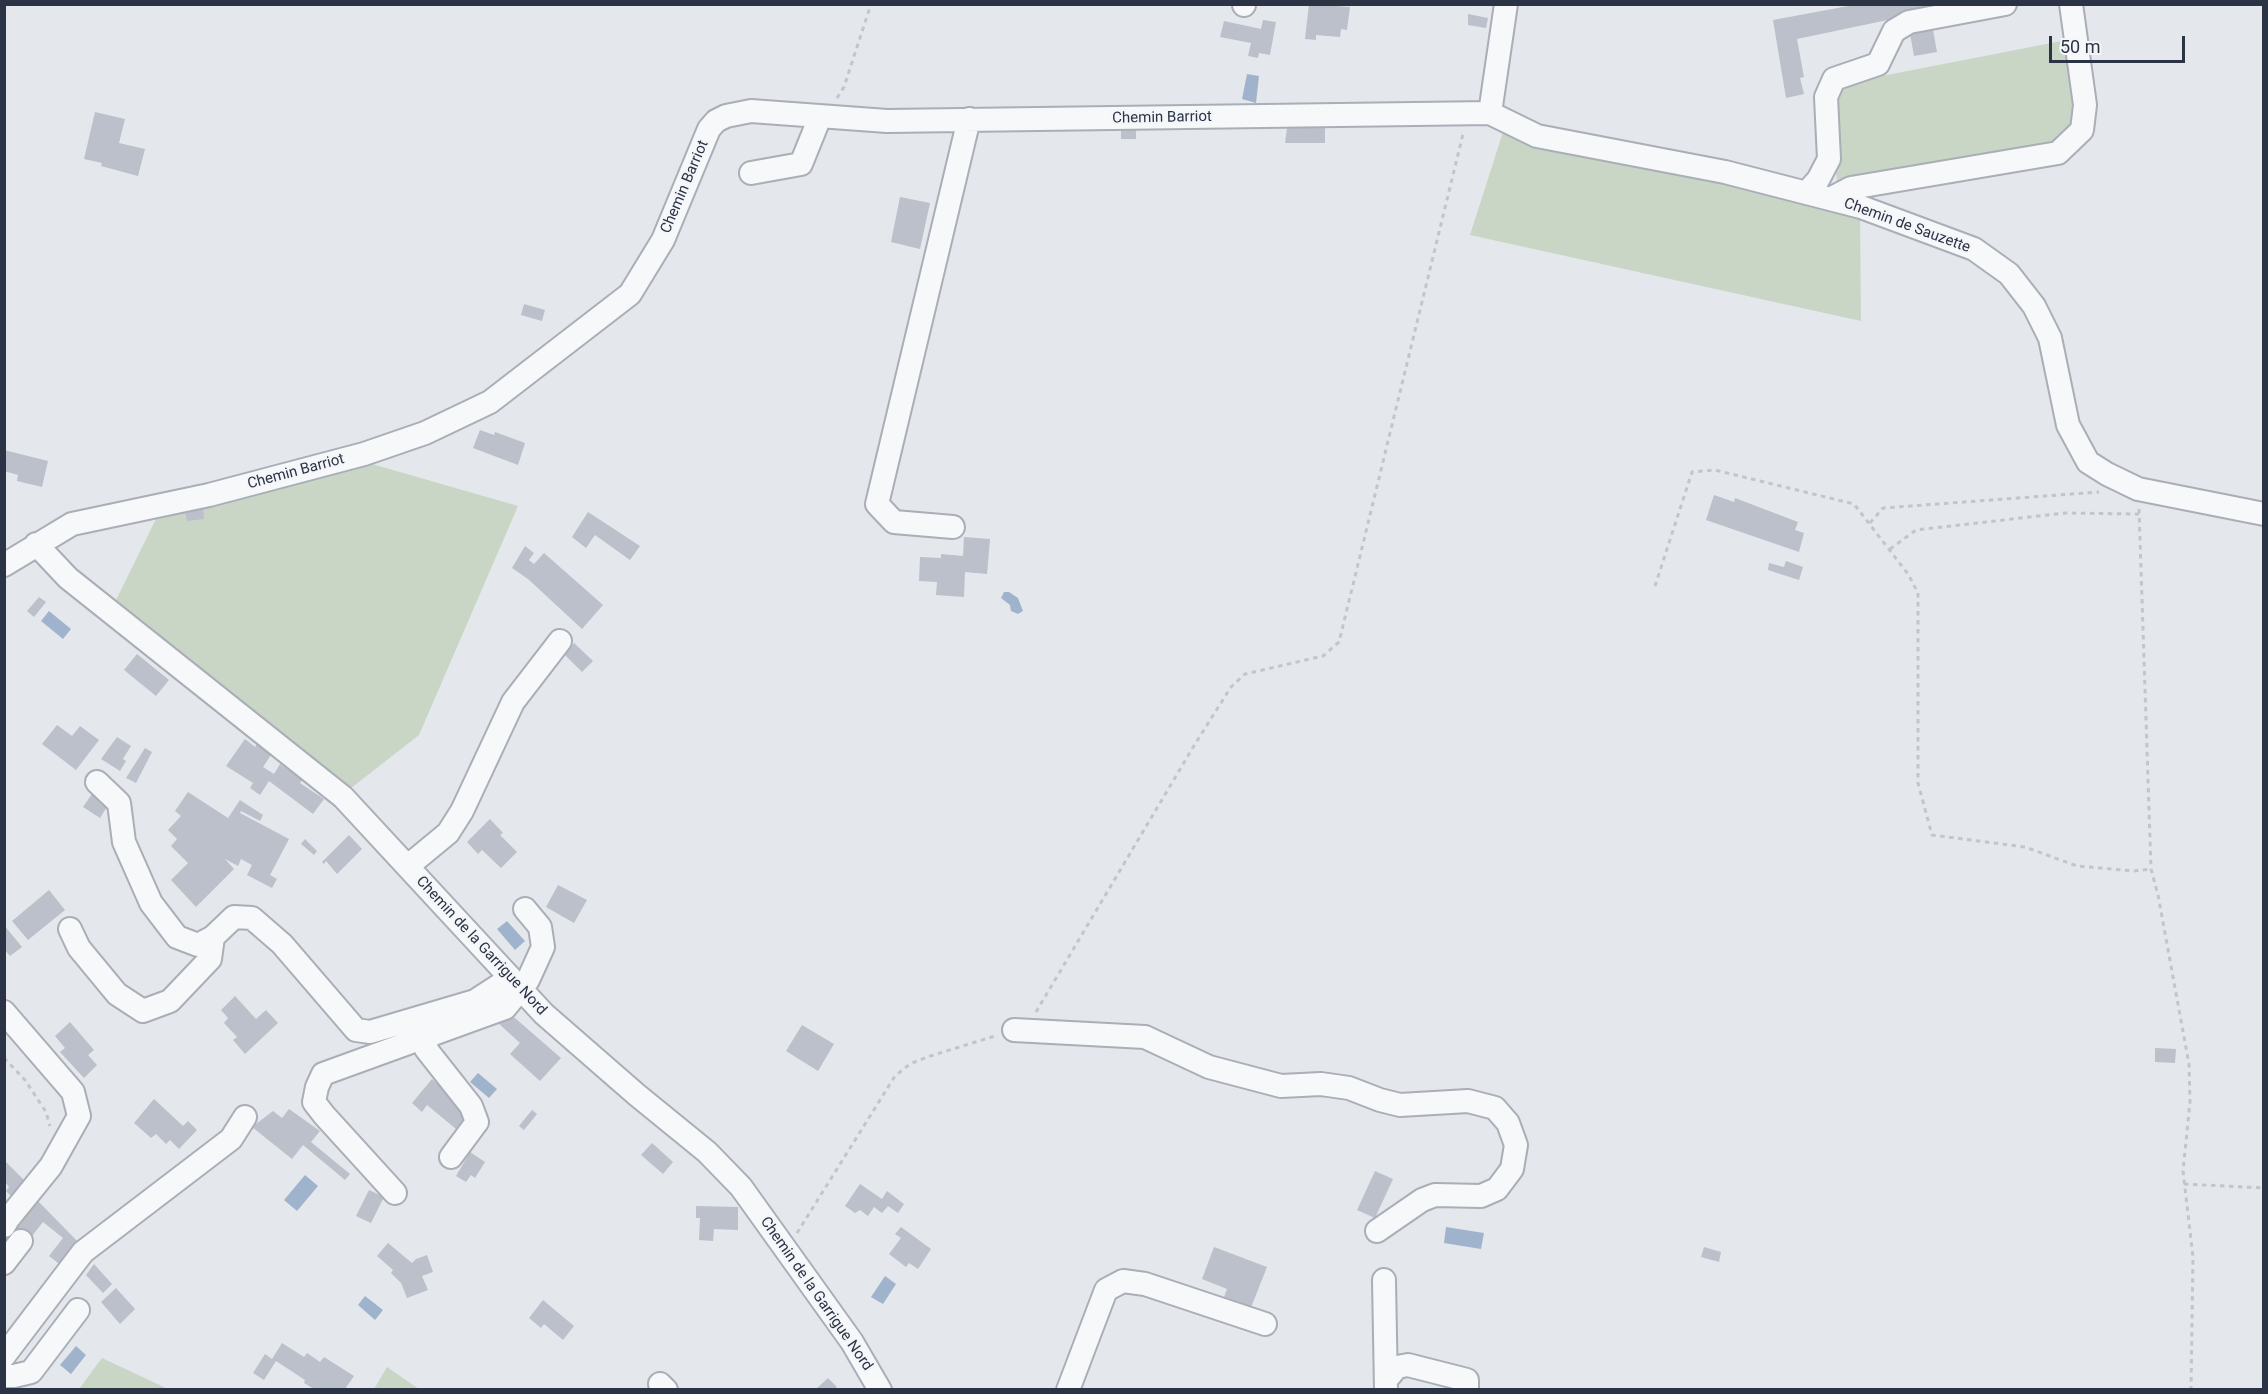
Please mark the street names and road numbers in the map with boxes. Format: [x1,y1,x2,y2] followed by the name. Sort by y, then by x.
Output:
[1112,108,1212,128] street label: Chemin Barriot
[657,138,713,236] street label: Chemin Barriot
[1841,195,1973,257] street label: Chemin de Sauzette
[246,450,346,494] street label: Chemin Barriot
[412,873,550,1019] street label: Chemin de la Garrigue Nord
[756,1214,876,1374] street label: Chemin de la Garrigue Nord

